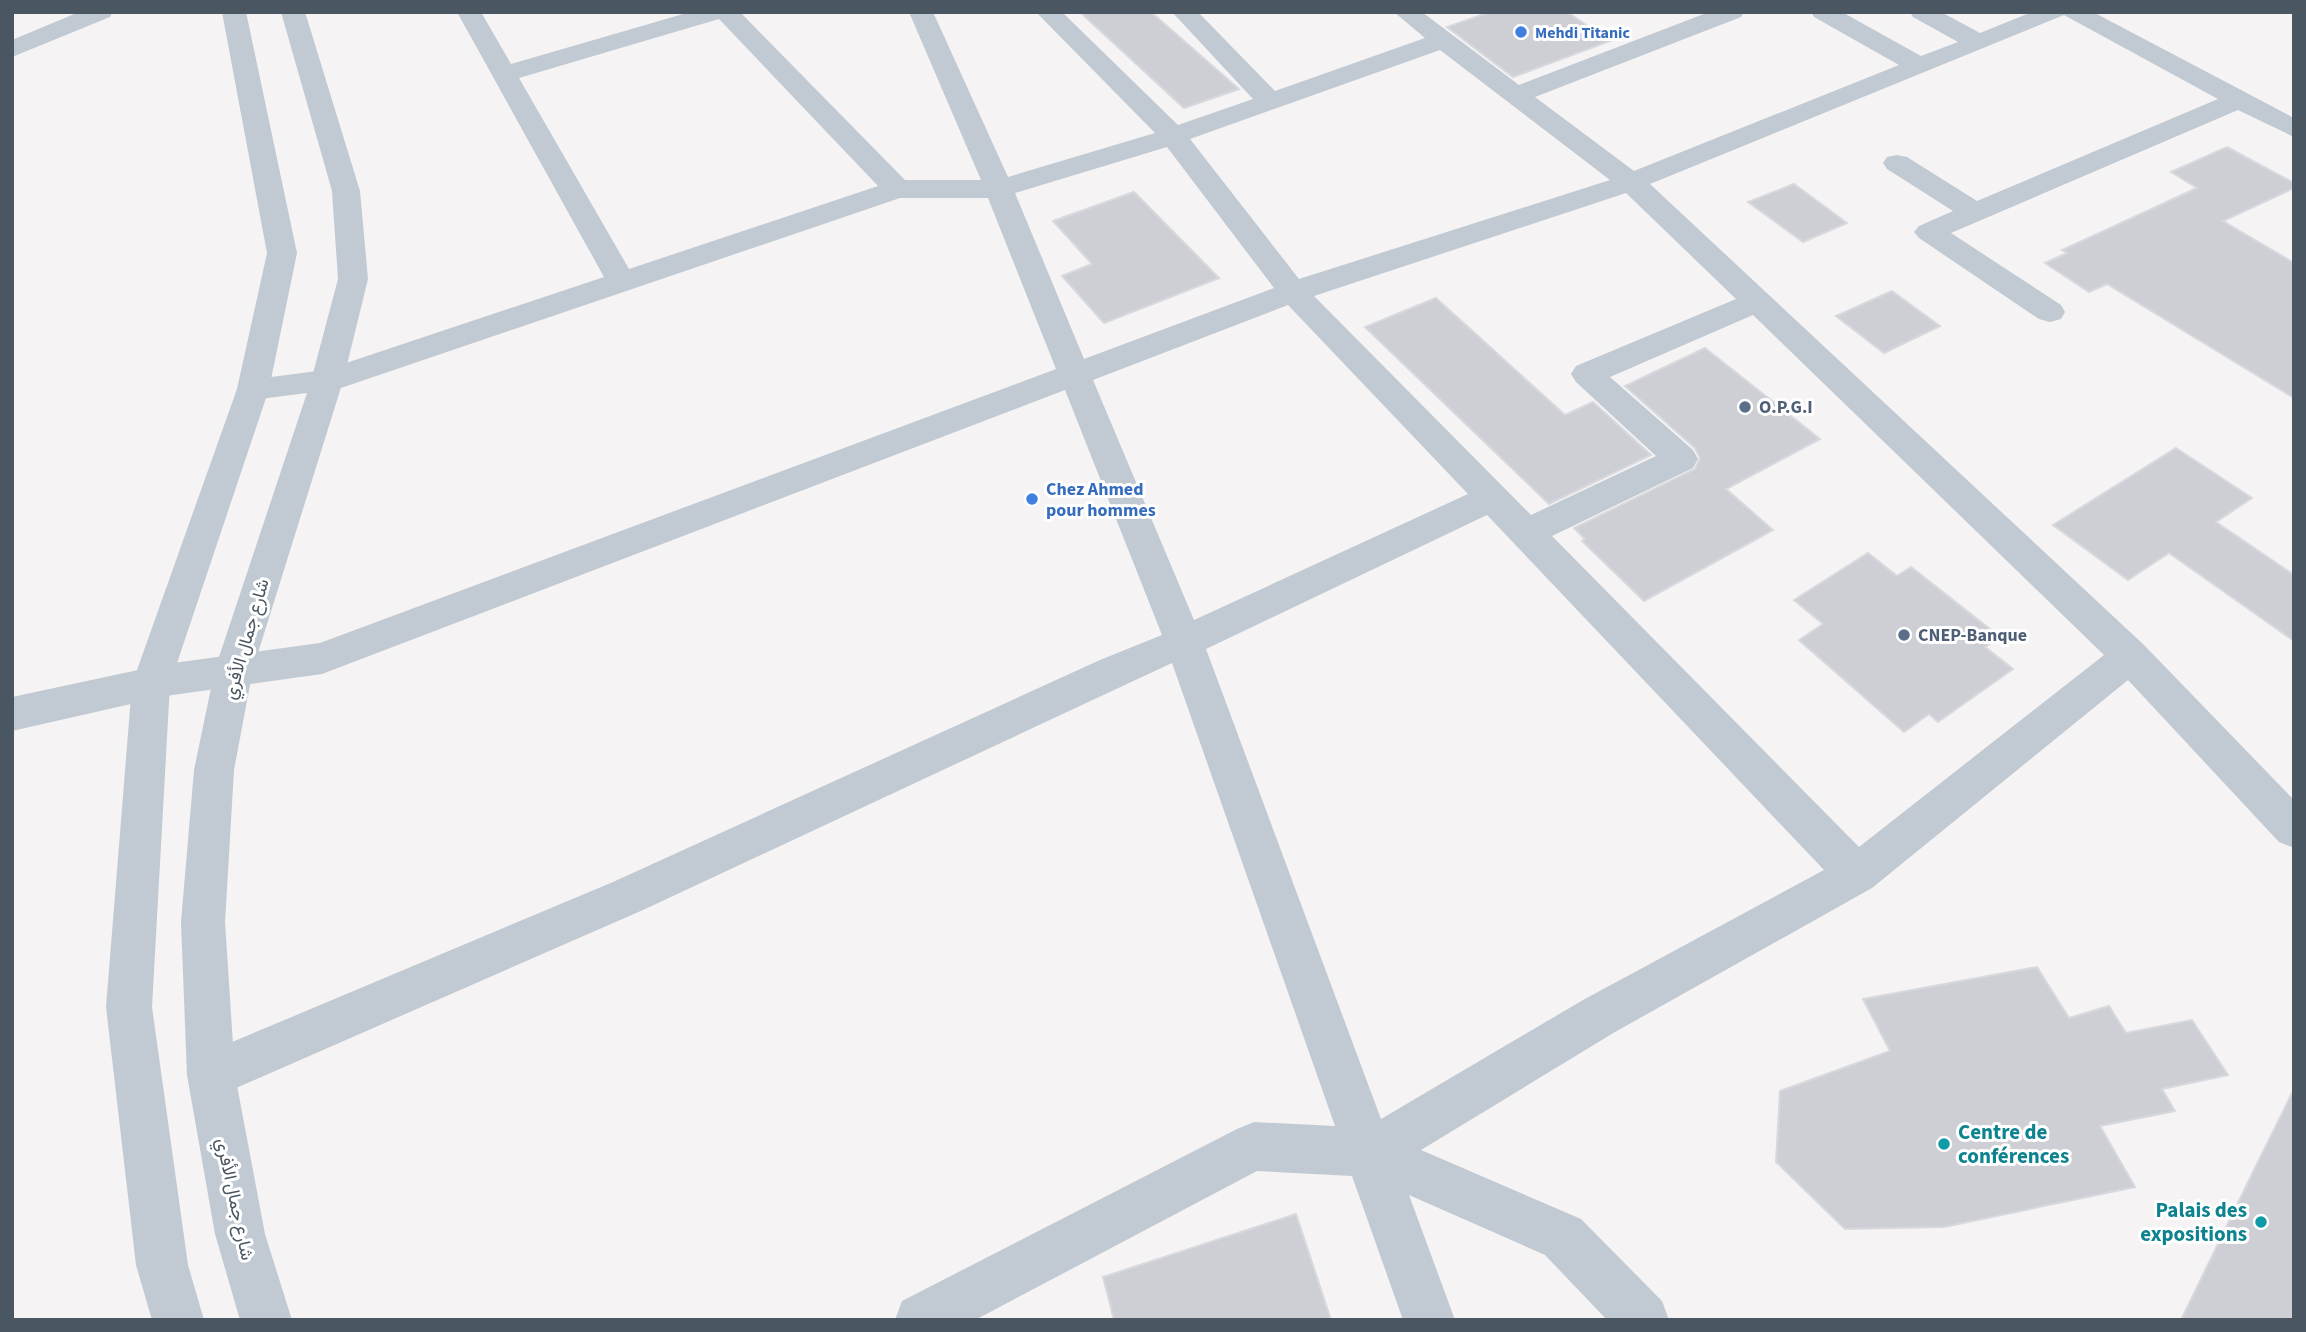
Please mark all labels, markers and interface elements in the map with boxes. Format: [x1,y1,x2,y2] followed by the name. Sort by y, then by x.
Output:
[1535,22,1631,44] place label: Mehdi Titanic
[1513,24,1529,40] marker: Mehdi Titanic
[1759,395,1813,420] place label: O.P.G.I
[1737,399,1753,415] marker: O.P.G.I
[1046,477,1156,523] place label: Chez Ahmed pour hommes
[1024,491,1040,507] marker: Chez Ahmed pour hommes
[217,576,278,703] street label: شارع جمال الأفري
[1918,623,2027,648] place label: CNEP-Banque
[1896,627,1912,643] marker: CNEP-Banque
[1958,1117,2069,1171] place label: Centre de conférences
[207,1136,260,1263] street label: شارع جمال الأفري
[1936,1136,1952,1152] marker: Centre de conférences
[2140,1195,2247,1249] place label: Palais des expositions
[2253,1214,2269,1230] marker: Palais des expositions

